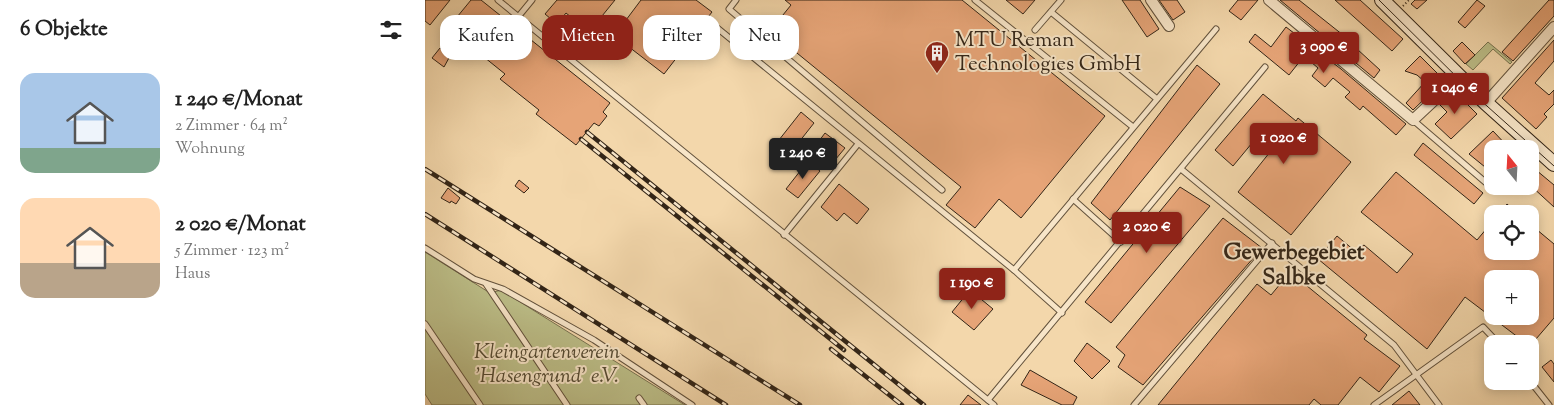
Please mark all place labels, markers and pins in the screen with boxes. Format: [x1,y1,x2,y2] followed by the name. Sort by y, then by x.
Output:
[955,26,1142,80] place label: MTU Reman Technologies GmbH
[1278,32,1370,74] pin: 3 090 €
[924,40,950,74] building icon: MTU Reman Technologies GmbH
[1409,72,1501,115] pin: 1 040 €
[1238,122,1330,165] pin: 1 020 €
[757,138,849,180] pin: 1 240 €
[1101,212,1193,254] pin: 2 020 €
[926,268,1018,310] pin: 1 190 €

